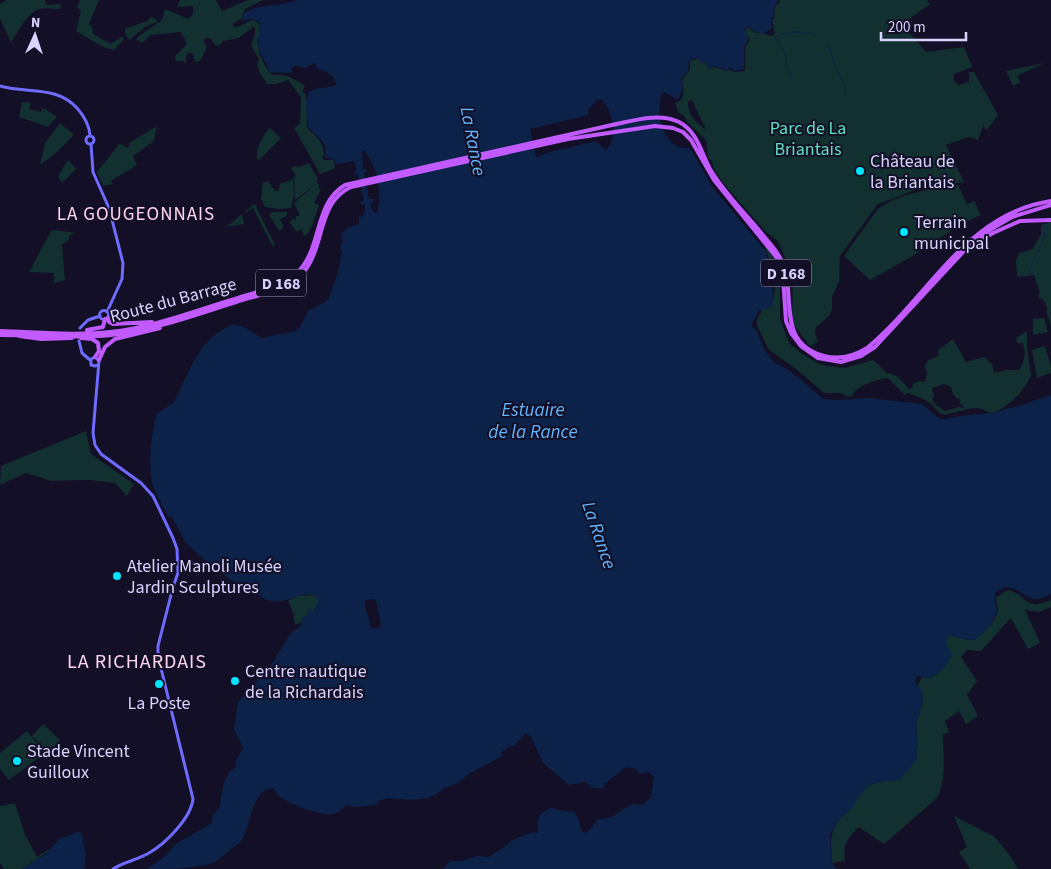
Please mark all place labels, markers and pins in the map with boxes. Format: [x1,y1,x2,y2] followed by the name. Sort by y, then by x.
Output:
[870,149,955,195] place label: Château de la Briantais
[854,165,866,177] marker: Château de la Briantais
[914,210,989,256] place label: Terrain municipal
[898,226,910,238] marker: Terrain municipal
[127,554,282,600] place label: Atelier Manoli Musée Jardin Sculptures
[111,570,123,582] marker: Atelier Manoli Musée Jardin Sculptures
[245,659,367,705] place label: Centre nautique de la Richardais
[229,675,241,687] marker: Centre nautique de la Richardais
[153,678,165,690] marker: La Poste
[128,691,190,716] place label: La Poste
[27,739,130,785] place label: Stade Vincent Guilloux
[11,755,23,767] marker: Stade Vincent Guilloux

